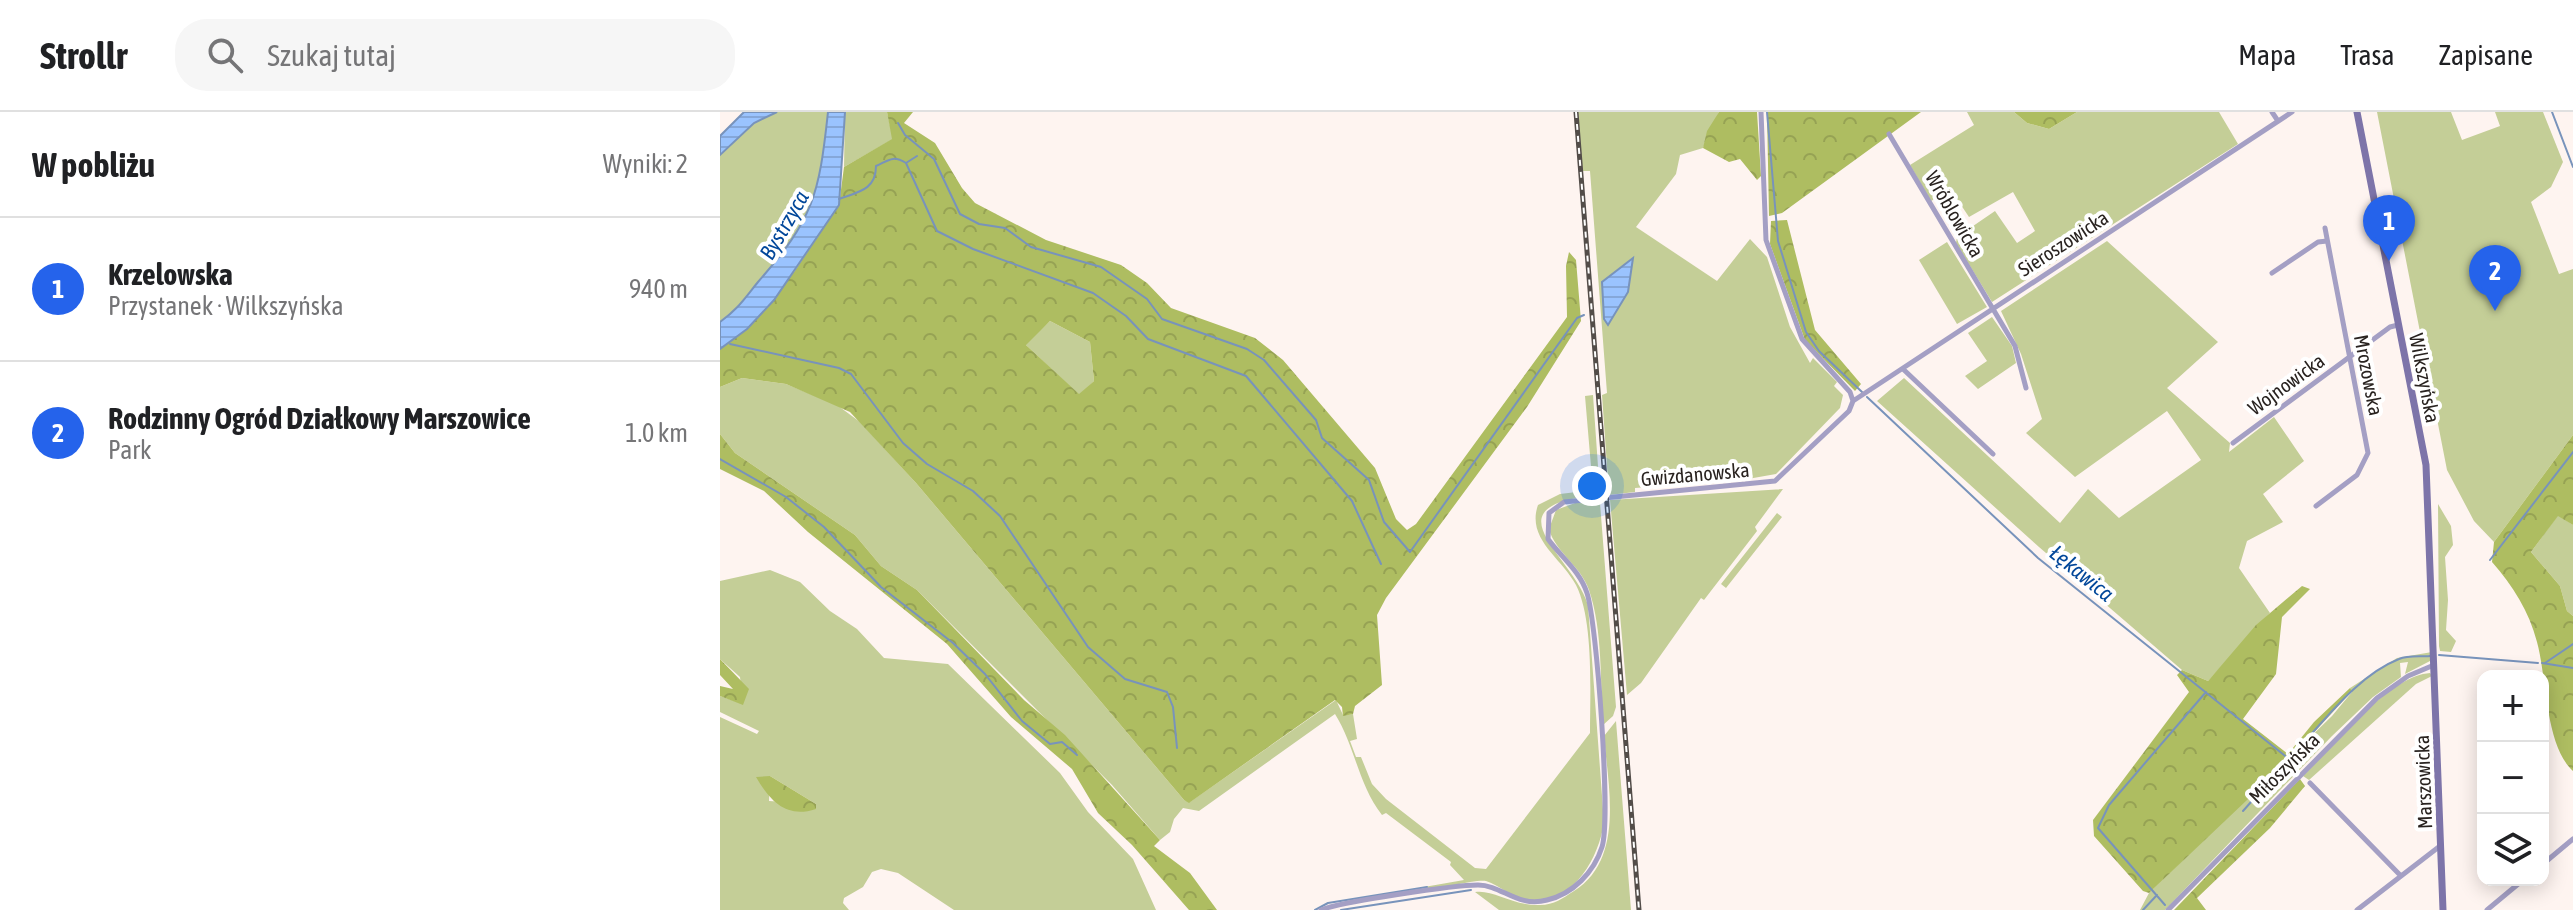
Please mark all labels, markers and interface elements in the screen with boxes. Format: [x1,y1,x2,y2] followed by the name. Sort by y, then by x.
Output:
[175,19,735,91] search box
[203,33,247,77] icon: search
[40,34,127,77] text: Strollr
[267,38,396,72] text: Szukaj tutaj
[2238,39,2296,71] text: Mapa
[2340,39,2394,71] text: Trasa
[2438,39,2533,71] text: Zapisane
[32,145,155,184] text: W pobliżu
[603,149,688,179] text: Wyniki: 2
[1921,167,1989,261] street label: Wróblowicka
[754,186,814,264] water label: Bystrzyca
[2363,195,2415,261] pin: 1
[2014,205,2112,281] street label: Sieroszowicka
[2469,245,2521,311] pin: 2
[108,257,233,291] text: Krzelowska
[52,274,64,304] text: 1
[629,274,688,304] text: 940 m
[108,291,344,321] text: Przystanek · Wilkszyńska
[2405,331,2445,425] street label: Wilkszyńska
[2350,333,2388,417] street label: Mrozowska
[2243,349,2329,419] street label: Wojnowicka
[108,401,531,435] text: Rodzinny Ogród Działkowy Marszowice
[52,418,64,448] text: 2
[625,418,688,448] text: 1.0 km
[108,435,151,465] text: Park
[1640,458,1750,490] street label: Gwizdanowska
[1572,466,1612,506] your location
[2045,539,2119,607] water label: Łękawica
[2477,670,2549,886] map controls
[2477,670,2549,742] button: +
[2244,728,2324,808] street label: Miłoszyńska
[2410,735,2436,829] street label: Marszowicka
[2477,742,2549,814] button: −
[2477,814,2549,886] button: layers

